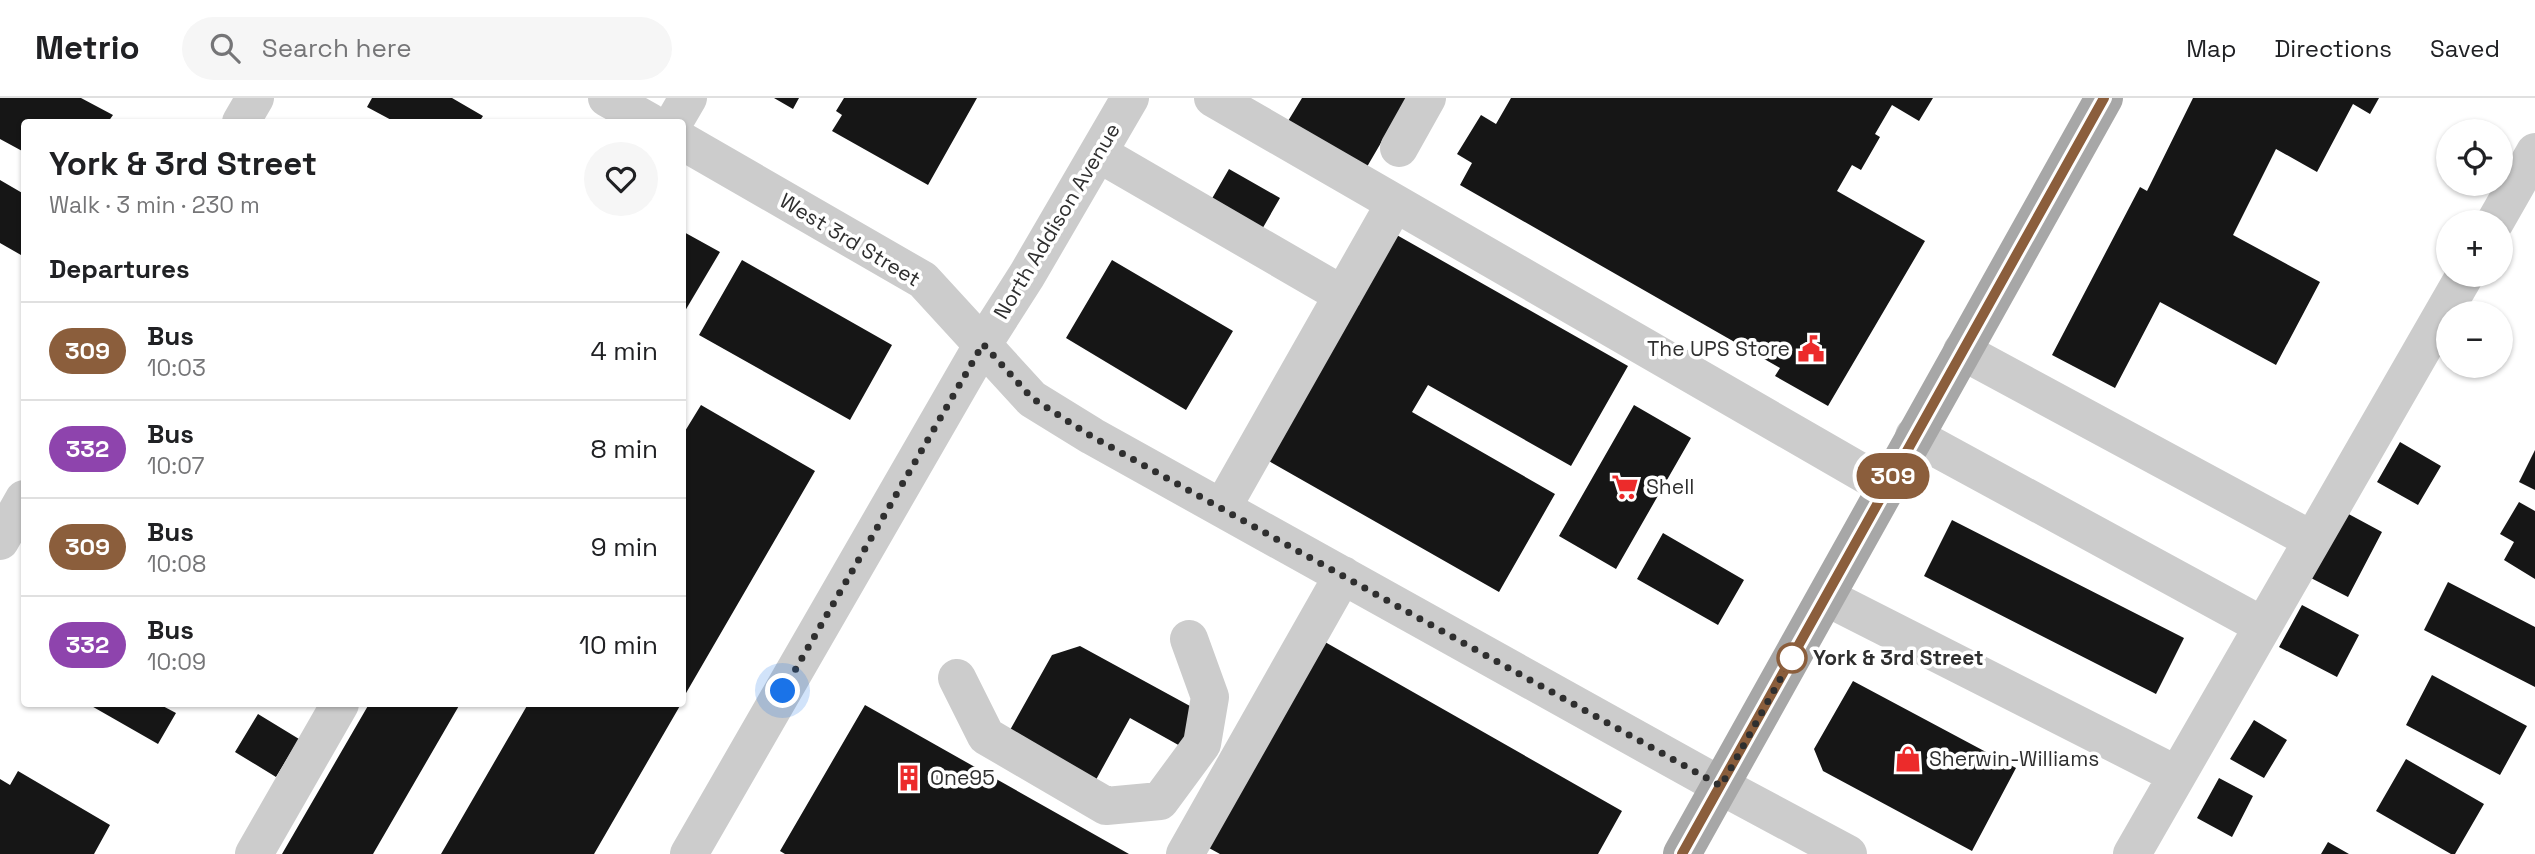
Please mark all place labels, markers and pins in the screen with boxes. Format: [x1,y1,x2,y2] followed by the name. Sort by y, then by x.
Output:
[1796,334,1826,364] public building icon: The UPS Store
[1647,335,1790,362] place label: The UPS Store
[1610,472,1640,502] supermarket icon: Shell
[1646,473,1694,500] place label: Shell
[1777,643,1807,673] marker: York & 3rd Street
[1813,644,1984,671] place label: York & 3rd Street
[1893,744,1923,774] shop icon: Sherwin-Williams
[1929,745,2099,772] place label: Sherwin-Williams
[894,763,924,793] building icon: One95
[930,764,995,791] place label: One95

